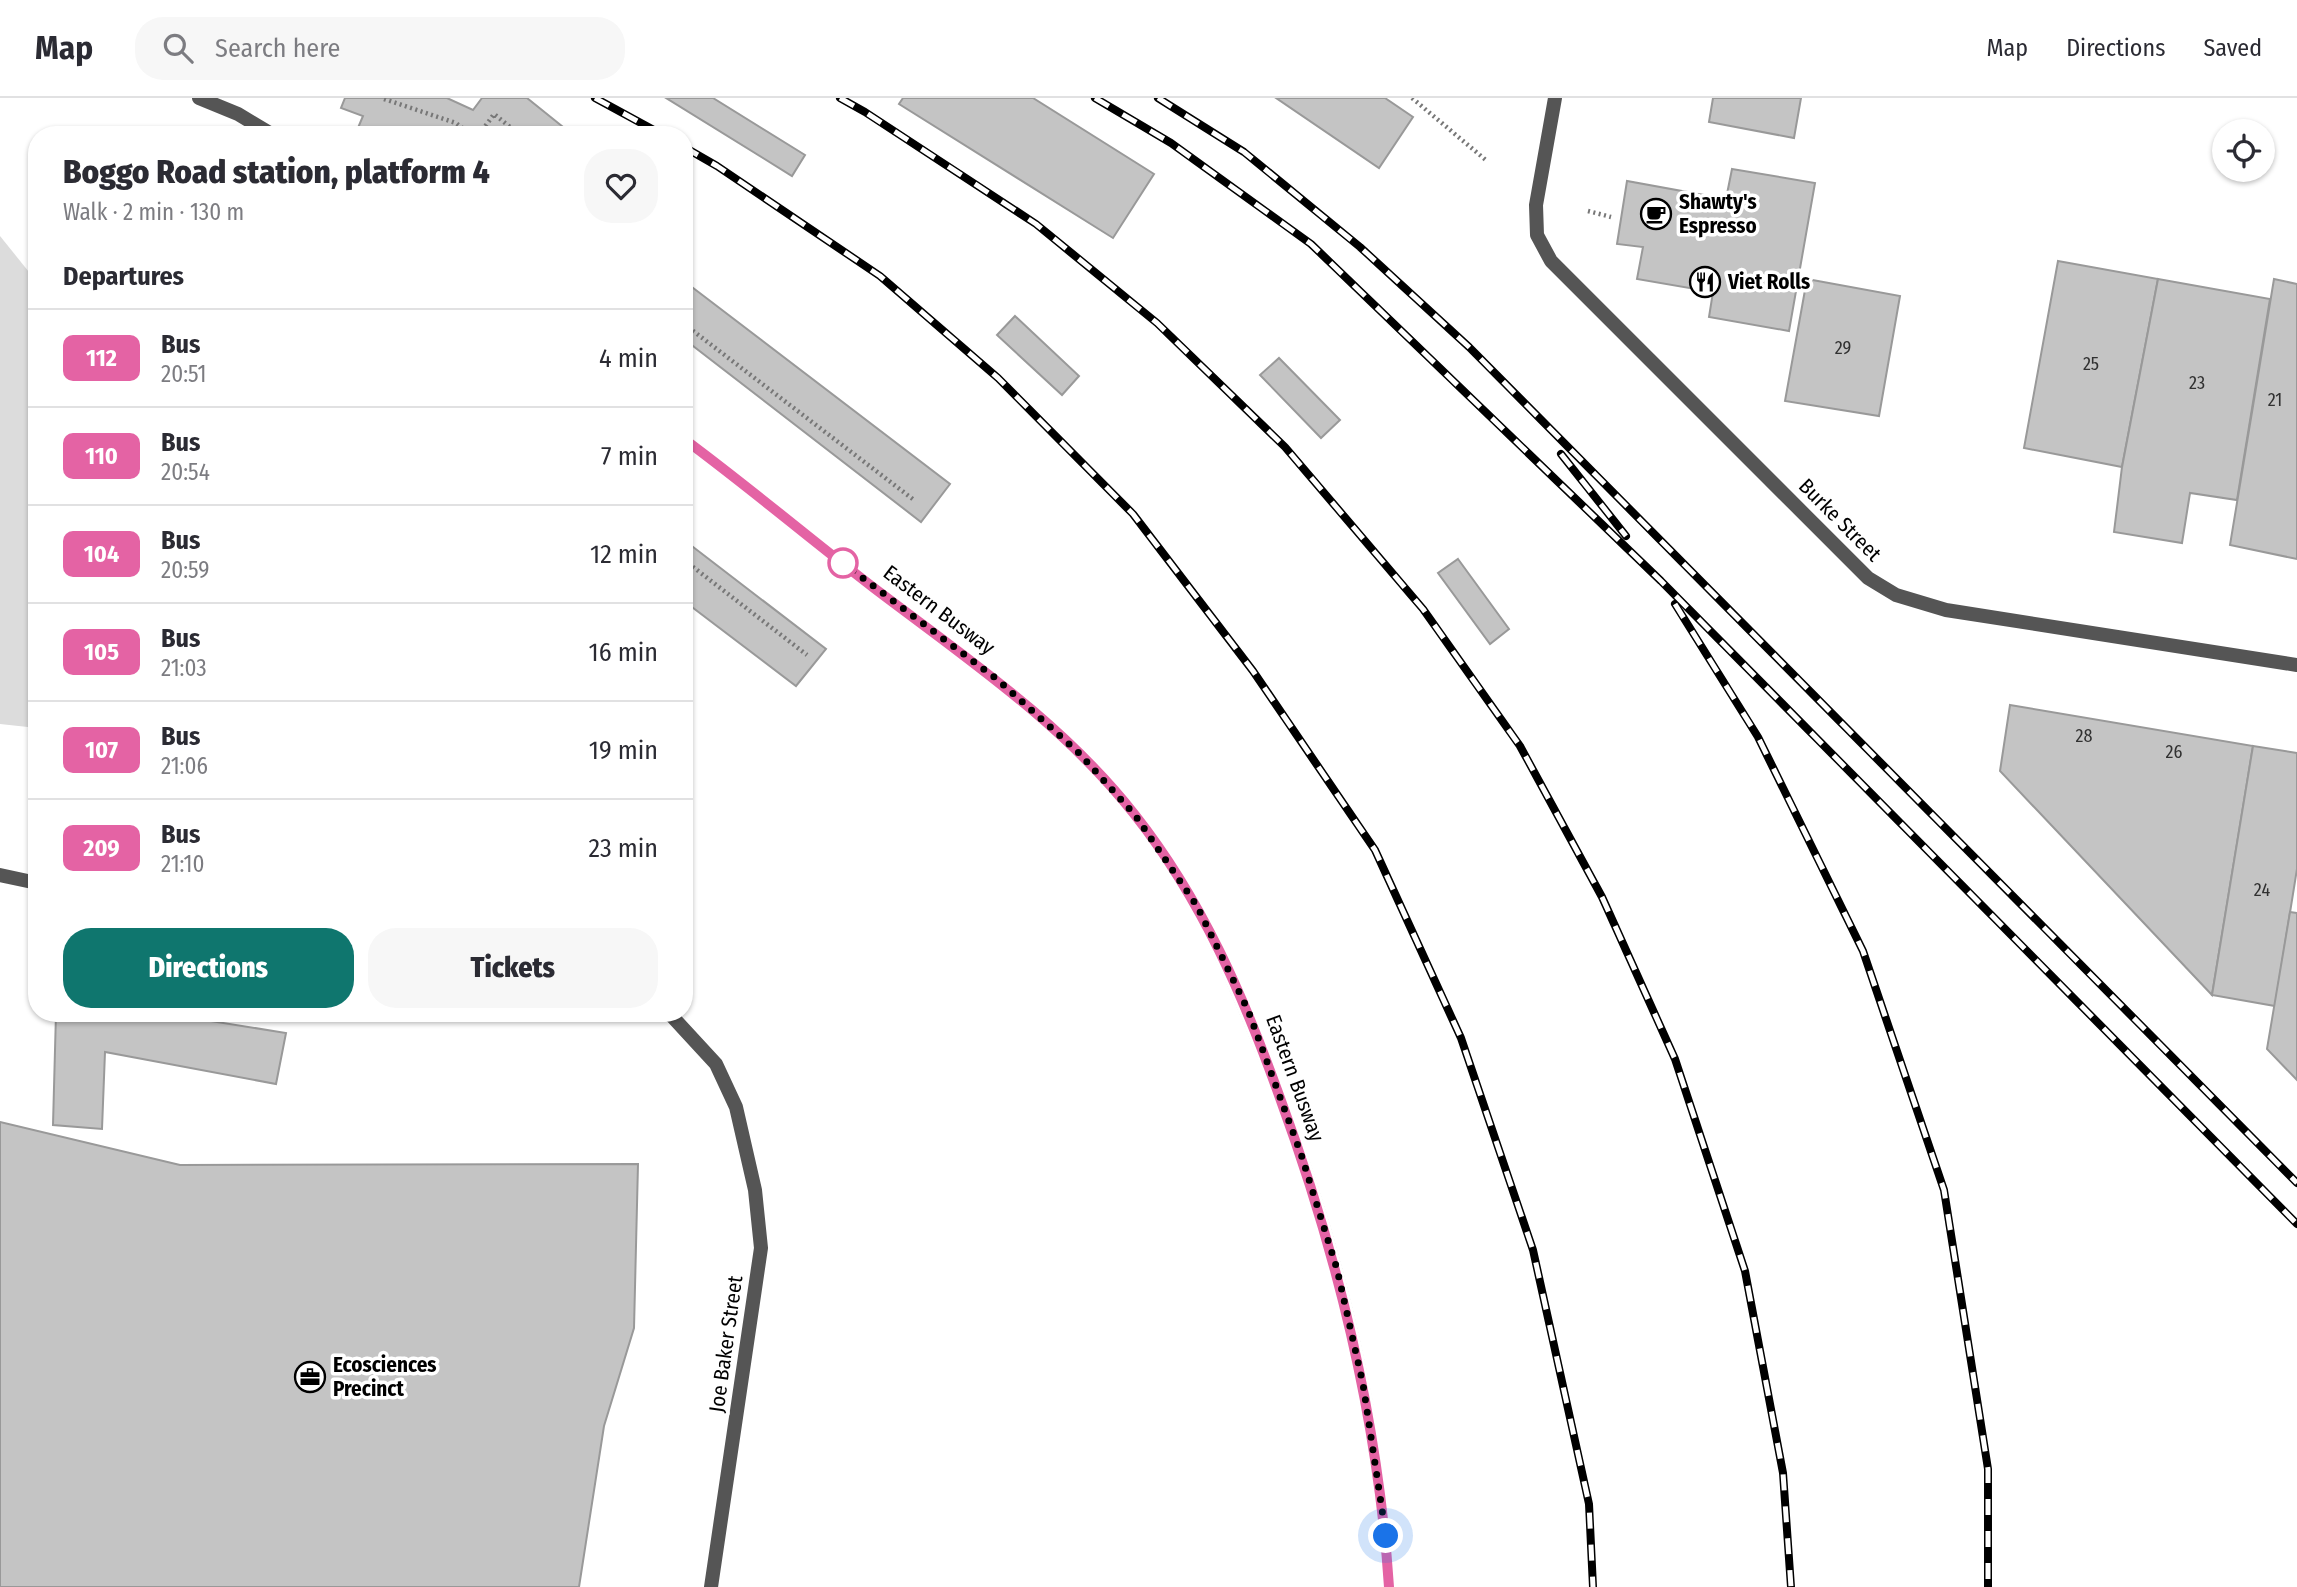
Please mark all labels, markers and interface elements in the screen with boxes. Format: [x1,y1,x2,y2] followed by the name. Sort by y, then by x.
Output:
[135,17,625,80] search box
[35,28,93,68] text: Map
[159,29,197,67] icon: search
[215,33,340,64] text: Search here
[1987,34,2028,62] text: Map
[2066,34,2165,62] text: Directions
[2203,34,2262,62] text: Saved
[2212,119,2275,182] map controls
[2212,119,2275,182] button: locate
[584,149,658,223] button: heart
[63,152,490,192] text: Boggo Road station, platform 4
[1679,189,1757,239] place label: Shawty's Espresso
[1639,197,1673,231] cafe icon: Shawty's Espresso
[63,198,244,226] text: Walk · 2 min · 130 m
[63,261,184,292] text: Departures
[1688,265,1722,299] restaurant icon: Viet Rolls
[1727,269,1810,295] place label: Viet Rolls
[161,329,200,360] text: Bus
[1835,337,1851,359] house number: 29
[599,343,658,374] text: 4 min
[86,344,117,372] text: 112
[2083,353,2099,375] house number: 25
[161,360,207,388] text: 20:51
[2189,372,2205,394] house number: 23
[2268,389,2282,411] house number: 21
[161,427,200,458] text: Bus
[601,441,658,472] text: 7 min
[85,442,118,470] text: 110
[161,458,210,486] text: 20:54
[1793,473,1887,567] street label: Burke Street
[161,525,200,556] text: Bus
[590,539,658,570] text: 12 min
[84,540,119,568] text: 104
[828,548,858,578] unlabelled marker
[161,556,209,584] text: 20:59
[878,560,1000,661] street label: Eastern Busway
[161,623,200,654] text: Bus
[589,637,658,668] text: 16 min
[84,638,119,666] text: 105
[161,654,207,682] text: 21:03
[161,721,200,752] text: Bus
[2076,725,2092,747] house number: 28
[589,735,658,766] text: 19 min
[85,736,118,764] text: 107
[2166,741,2183,763] house number: 26
[161,752,208,780] text: 21:06
[161,819,200,850] text: Bus
[589,833,658,864] text: 23 min
[83,834,120,862] text: 209
[161,850,205,878] text: 21:10
[2254,879,2270,901] house number: 24
[63,928,354,1008] button: Directions
[368,928,658,1008] button: Tickets
[1260,1011,1330,1146] street label: Eastern Busway
[704,1274,748,1414] street label: Joe Baker Street
[333,1352,437,1402] place label: Ecosciences Precinct
[293,1360,327,1394] office icon: Ecosciences Precinct
[1368,1518,1403,1553] your location

